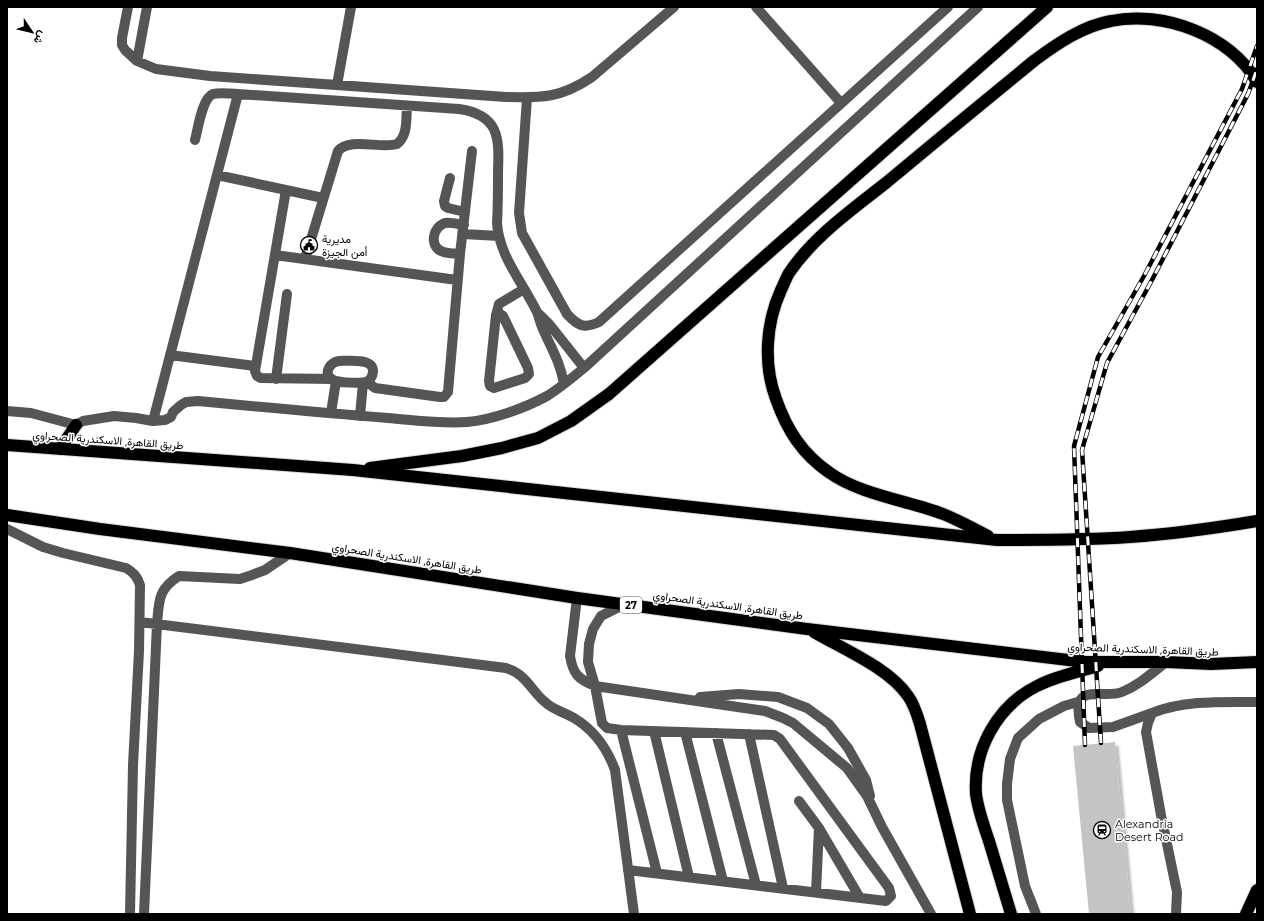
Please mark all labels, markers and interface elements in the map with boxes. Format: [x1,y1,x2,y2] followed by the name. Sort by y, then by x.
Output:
[12,12,52,52] north arrow
[31,28,50,47] text: ش
[322,232,368,259] place label: مديرية أمن الجيزة
[299,235,319,255] public building icon: مديرية أمن الجيزة
[32,428,184,455] street label: طريق القاهرة, الاسكندرية الصحراوي
[331,539,483,580] street label: طريق القاهرة, الاسكندرية الصحراوي
[652,588,804,625] street label: طريق القاهرة, الاسكندرية الصحراوي
[620,597,642,613] road number: 27
[1067,639,1219,662] street label: طريق القاهرة, الاسكندرية الصحراوي
[1115,817,1183,844] place label: Alexandria Desert Road
[1092,820,1112,840] station icon: Alexandria Desert Road

